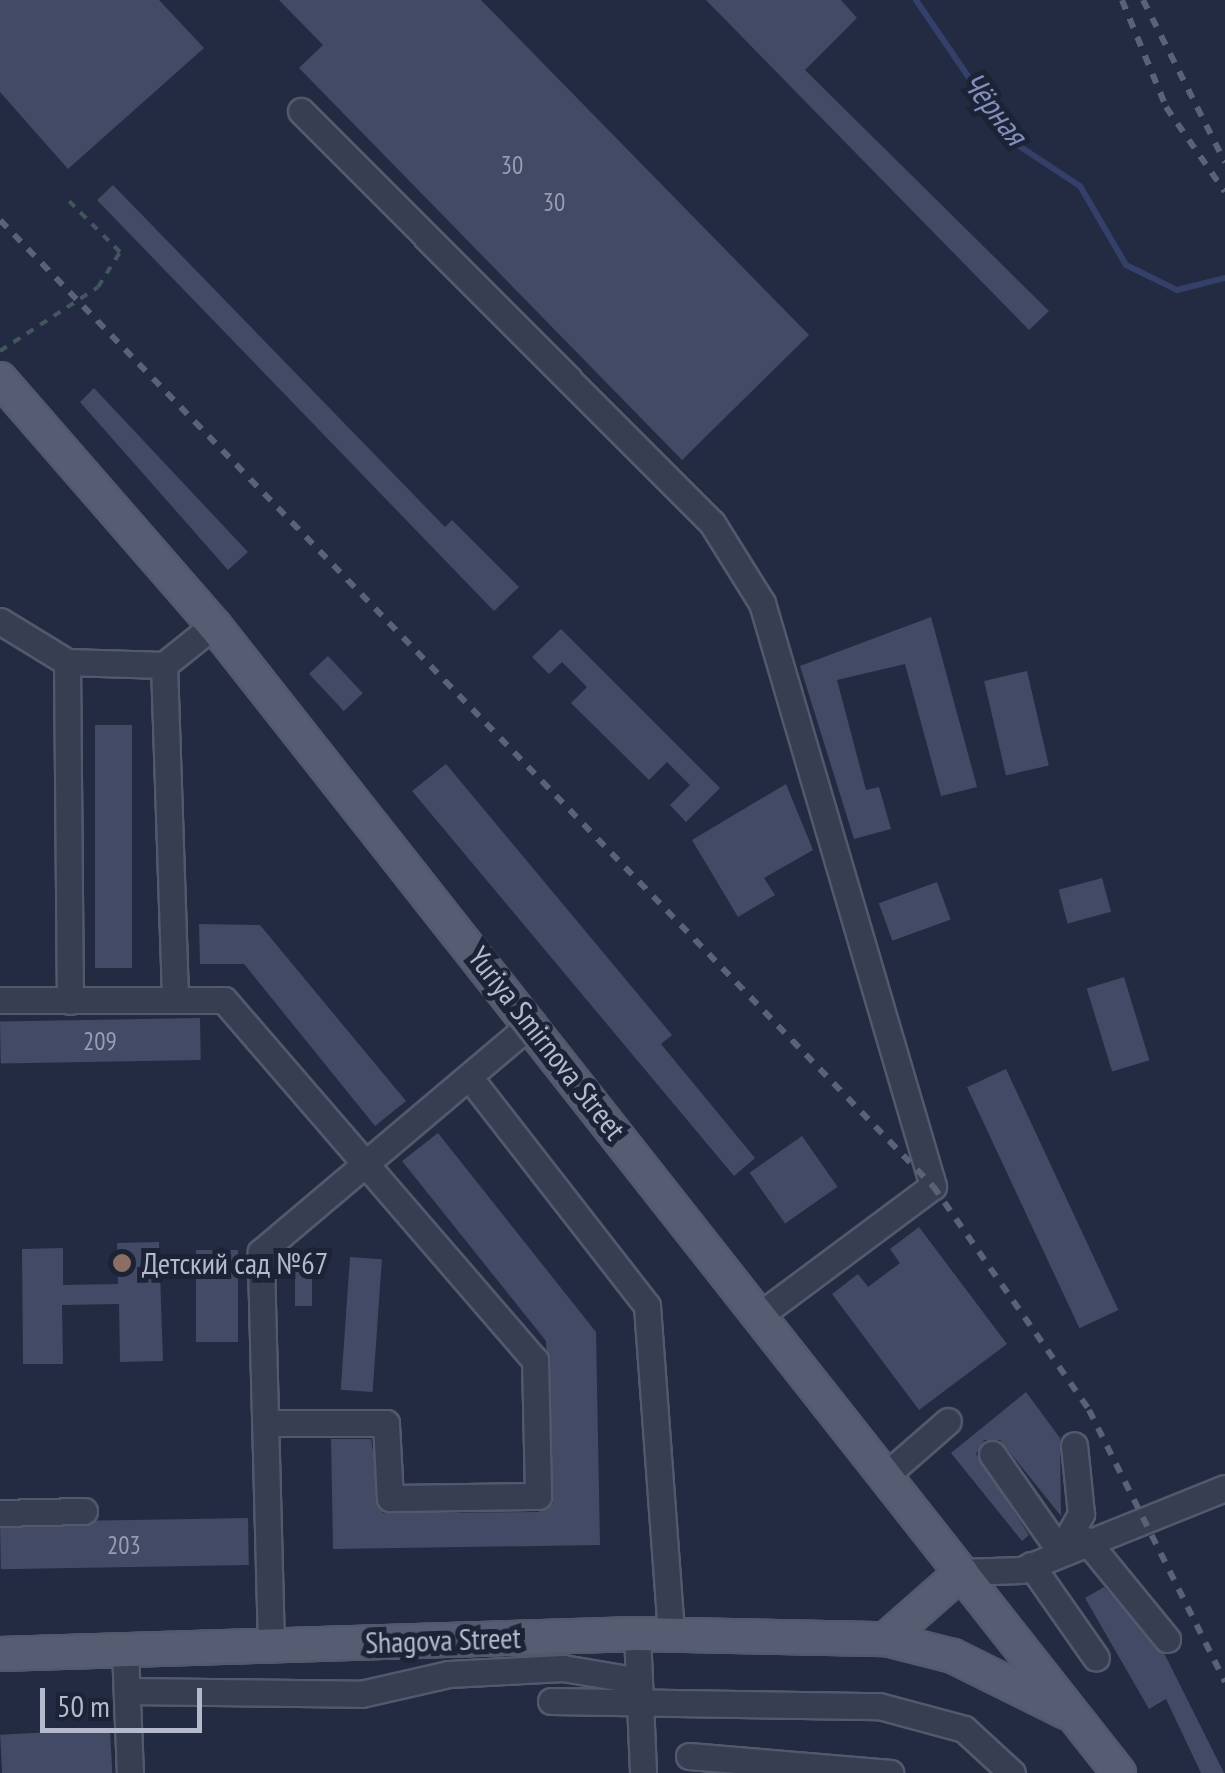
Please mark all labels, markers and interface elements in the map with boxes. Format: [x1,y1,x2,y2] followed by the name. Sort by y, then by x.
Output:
[955,64,1035,152] water label: Чёрная
[501,150,523,180] house number: 30
[543,187,565,217] house number: 30
[461,940,633,1146] street label: Yuriya Smirnova Street
[83,1026,117,1056] house number: 209
[142,1245,328,1281] place label: Детский сад №67
[111,1252,133,1274] marker: Детский сад №67
[107,1530,141,1560] house number: 203
[365,1619,521,1661] street label: Shagova Street
[45,1668,208,1730] scale bar
[57,1686,110,1725] text: 50 m

